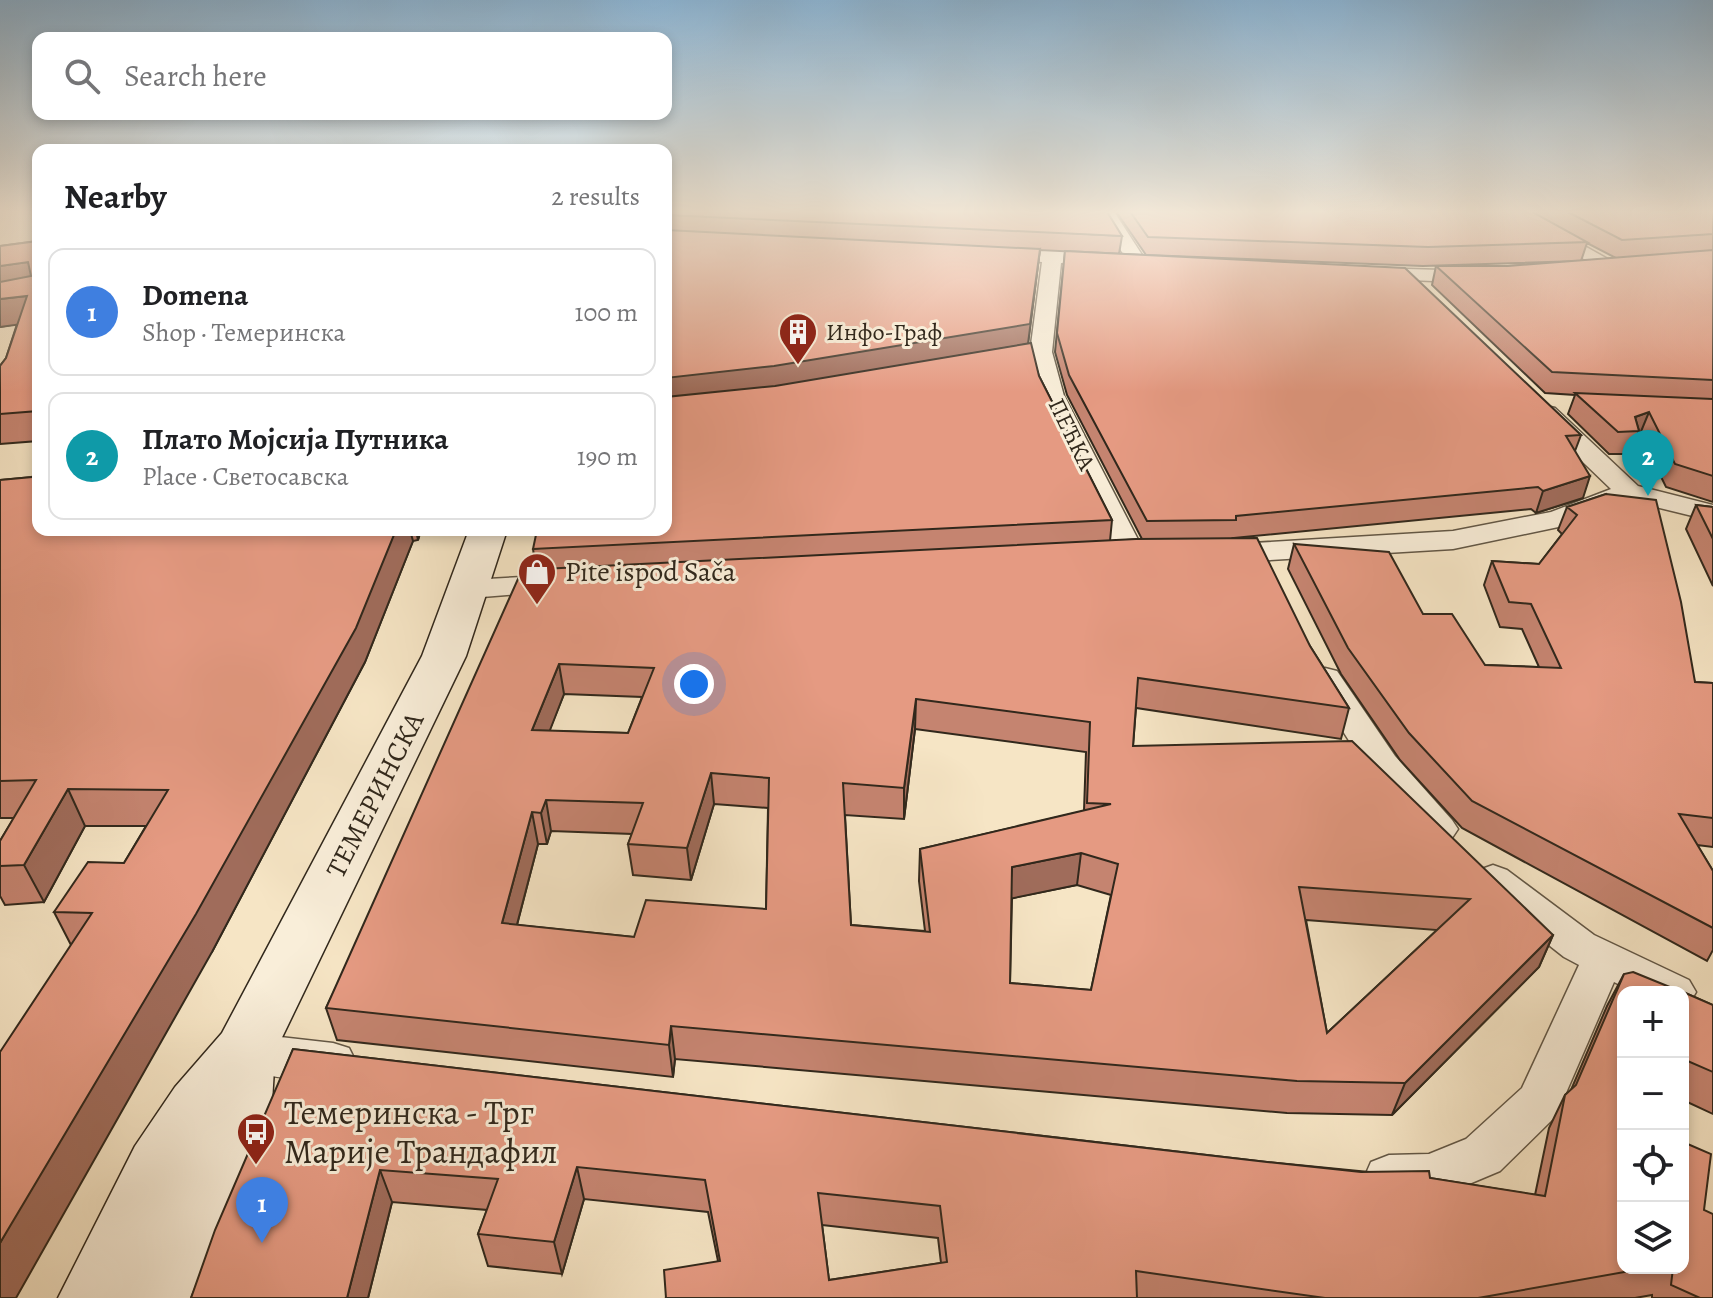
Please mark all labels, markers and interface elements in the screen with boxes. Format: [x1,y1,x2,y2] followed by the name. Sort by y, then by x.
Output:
[32,32,672,120] search box
[60,54,104,98] icon: search
[124,56,267,96] text: Search here
[64,173,167,220] text: Nearby
[551,179,640,214] text: 2 results
[142,275,249,315] text: Domena
[87,295,97,330] text: 1
[575,295,638,330] text: 100 m
[777,311,819,366] building icon: Инфо-Граф
[142,315,346,350] text: Shop · Темеринска
[826,316,942,348] place label: Инфо-Граф
[1041,393,1104,476] street label: ПЕЋКА
[142,419,448,459] text: Плато Мојсија Путника
[1622,430,1674,496] pin: 2
[86,439,98,474] text: 2
[577,439,638,474] text: 190 m
[142,459,349,494] text: Place · Светосавска
[516,551,558,606] shop icon: Pite ispod Sača
[565,553,736,591] place label: Pite ispod Sača
[674,664,714,704] your location
[317,705,433,884] street label: ТЕМЕРИНСКА
[1617,986,1689,1274] map controls
[1617,986,1689,1058] button: +
[1617,1058,1689,1130] button: −
[284,1089,557,1175] place label: Темеринска - Трг Марије Трандафил
[235,1111,277,1166] bus stop icon: Темеринска - Трг Марије Трандафил
[1617,1130,1689,1202] button: locate
[236,1177,288,1243] pin: 1
[1617,1202,1689,1274] button: layers

